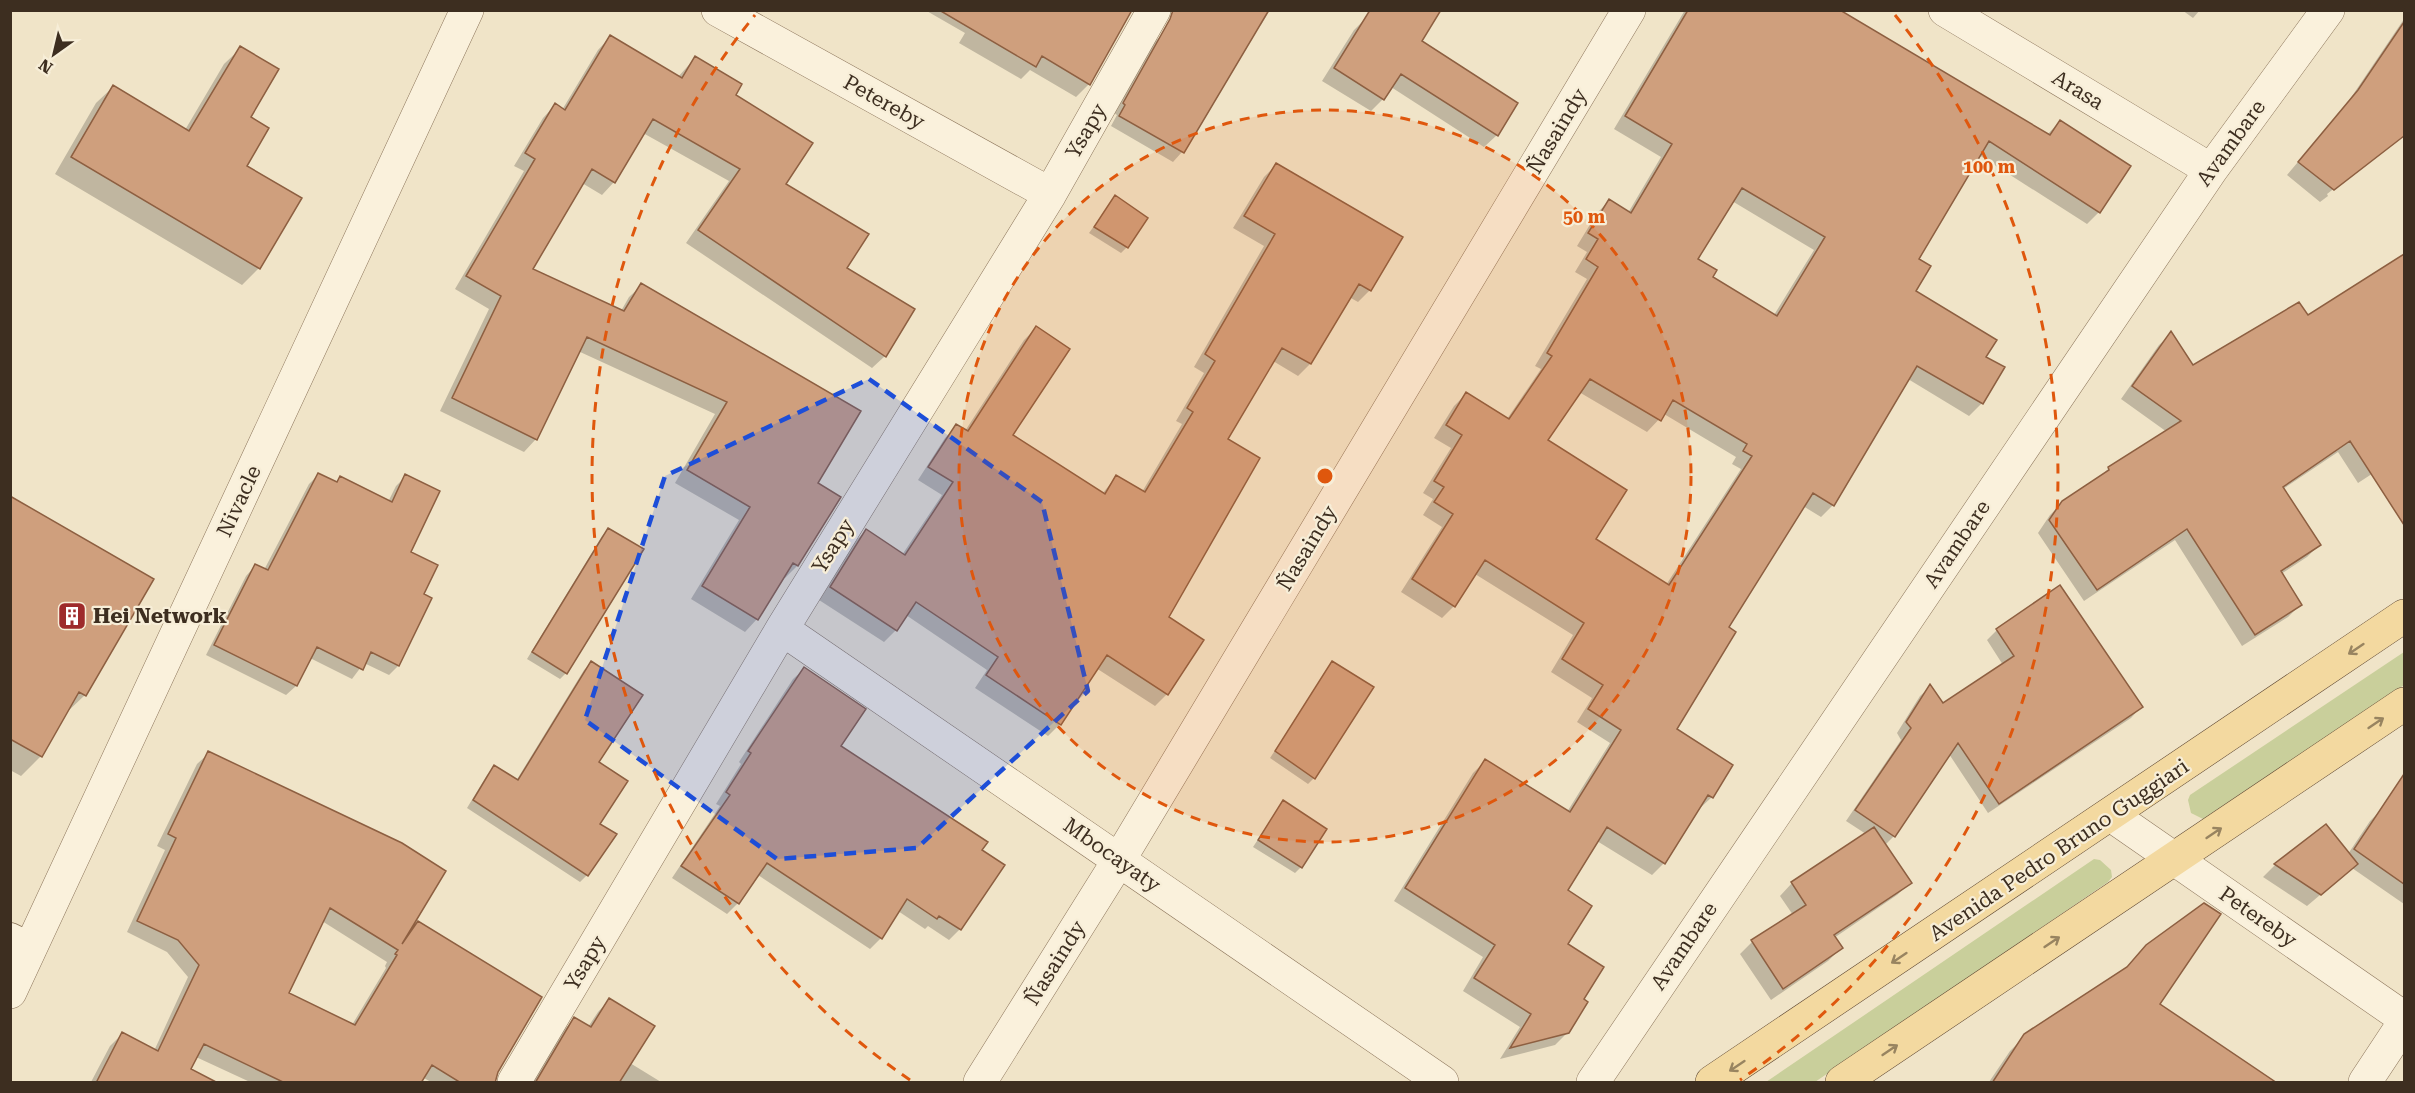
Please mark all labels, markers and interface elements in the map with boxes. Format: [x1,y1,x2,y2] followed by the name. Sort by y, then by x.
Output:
[24,24,84,84] north arrow
[35,55,56,77] text: N
[2048,65,2109,115] street label: Arasa
[839,70,929,134] street label: Petereby
[1521,83,1592,178] street label: Ñasaindy
[2192,95,2270,191] street label: Avambare
[1061,99,1112,163] street label: Ysapy
[1963,156,2016,177] text: 100 m
[1563,206,1606,227] text: 50 m
[212,461,266,541] street label: Nivacle
[1315,466,1335,486] centre of rings
[1919,496,1995,592] street label: Avambare
[1271,500,1342,595] street label: Ñasaindy
[807,514,859,578] street label: Ysapy
[56,600,88,632] building icon: Hei Network
[93,604,227,628] place label: Hei Network
[2348,643,2365,655] one-way arrow
[2367,717,2384,730] one-way arrow
[1925,754,2193,946] street label: Avenida Pedro Bruno Guggiari
[1059,813,1166,897] street label: Mbocayaty
[2206,827,2222,839] one-way arrow
[2215,882,2302,953] street label: Petereby
[1646,898,1722,994] street label: Avambare
[1019,915,1091,1010] street label: Ñasaindy
[559,931,611,995] street label: Ysapy
[2044,935,2061,948] one-way arrow
[1891,952,1908,964] one-way arrow
[1882,1044,1898,1056] one-way arrow
[1729,1060,1746,1072] one-way arrow

